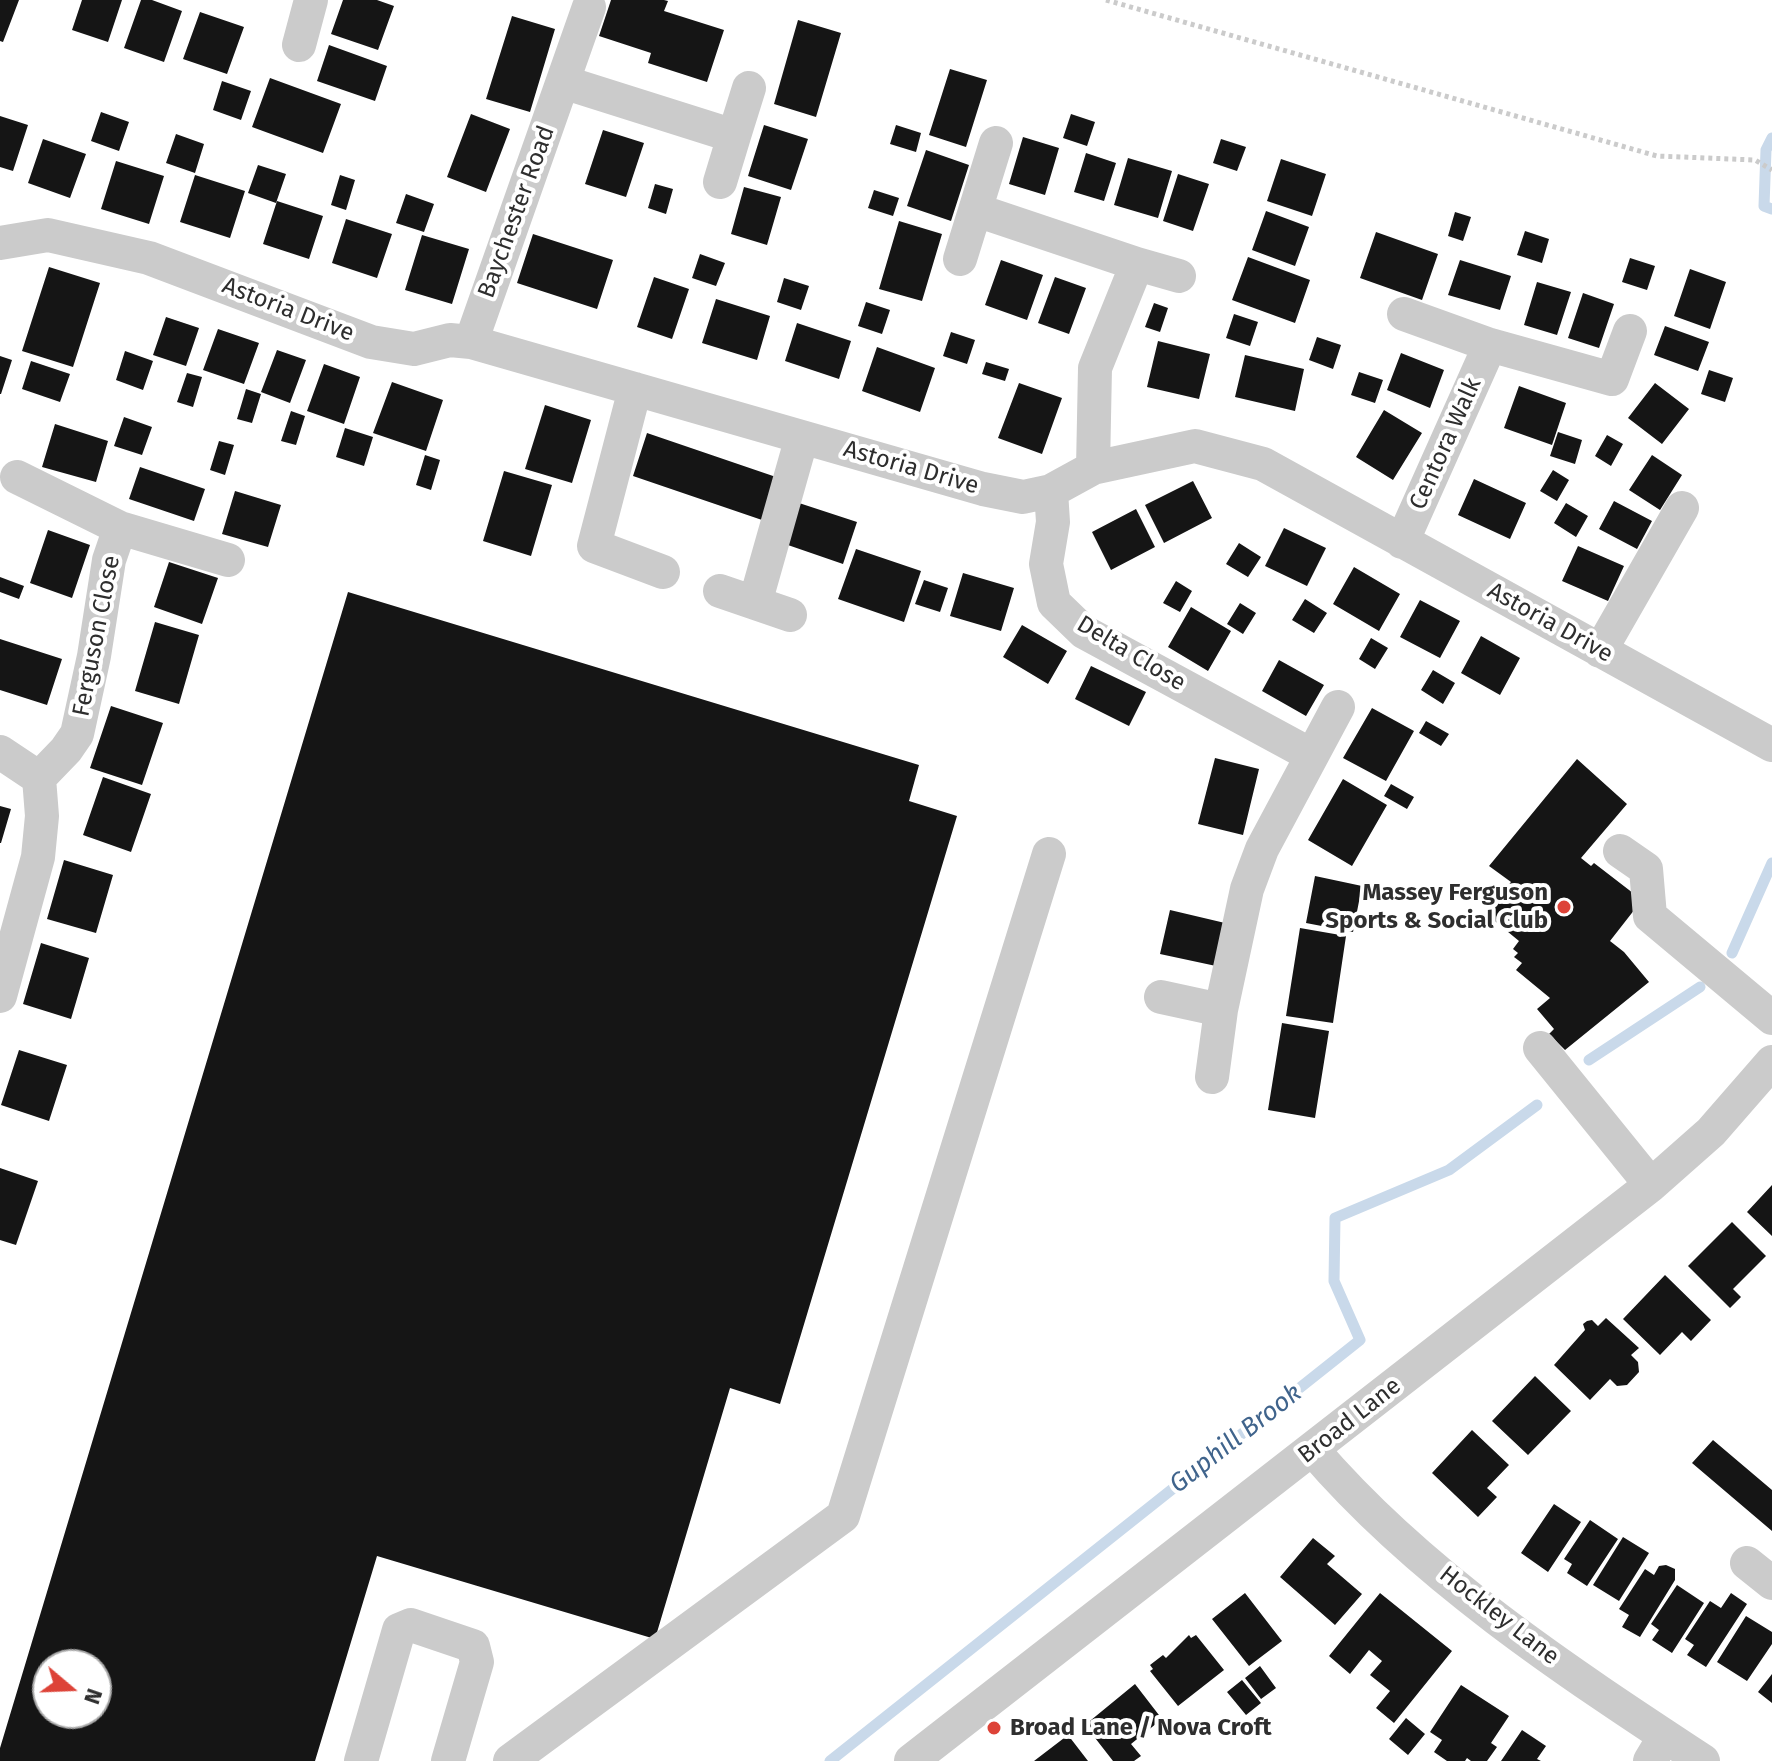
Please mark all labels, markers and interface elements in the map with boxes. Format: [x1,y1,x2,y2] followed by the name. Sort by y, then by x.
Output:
[472,122,562,302] street label: Baychester Road
[218,272,358,348] street label: Astoria Drive
[1404,374,1488,514] street label: Centora Walk
[840,435,982,501] street label: Astoria Drive
[67,553,127,719] street label: Ferguson Close
[1482,577,1618,669] street label: Astoria Drive
[1071,610,1191,698] street label: Delta Close
[1325,879,1548,935] place label: Massey Ferguson Sports & Social Club
[1555,898,1573,916] marker: Massey Ferguson Sports & Social Club
[1293,1372,1407,1470] street label: Broad Lane
[1164,1378,1308,1500] water label: Guphill Brook
[1433,1560,1565,1672] street label: Hockley Lane
[32,1649,112,1729] north arrow
[78,1685,108,1708] text: N
[1010,1714,1272,1742] place label: Broad Lane / Nova Croft
[985,1719,1003,1737] marker: Broad Lane / Nova Croft

